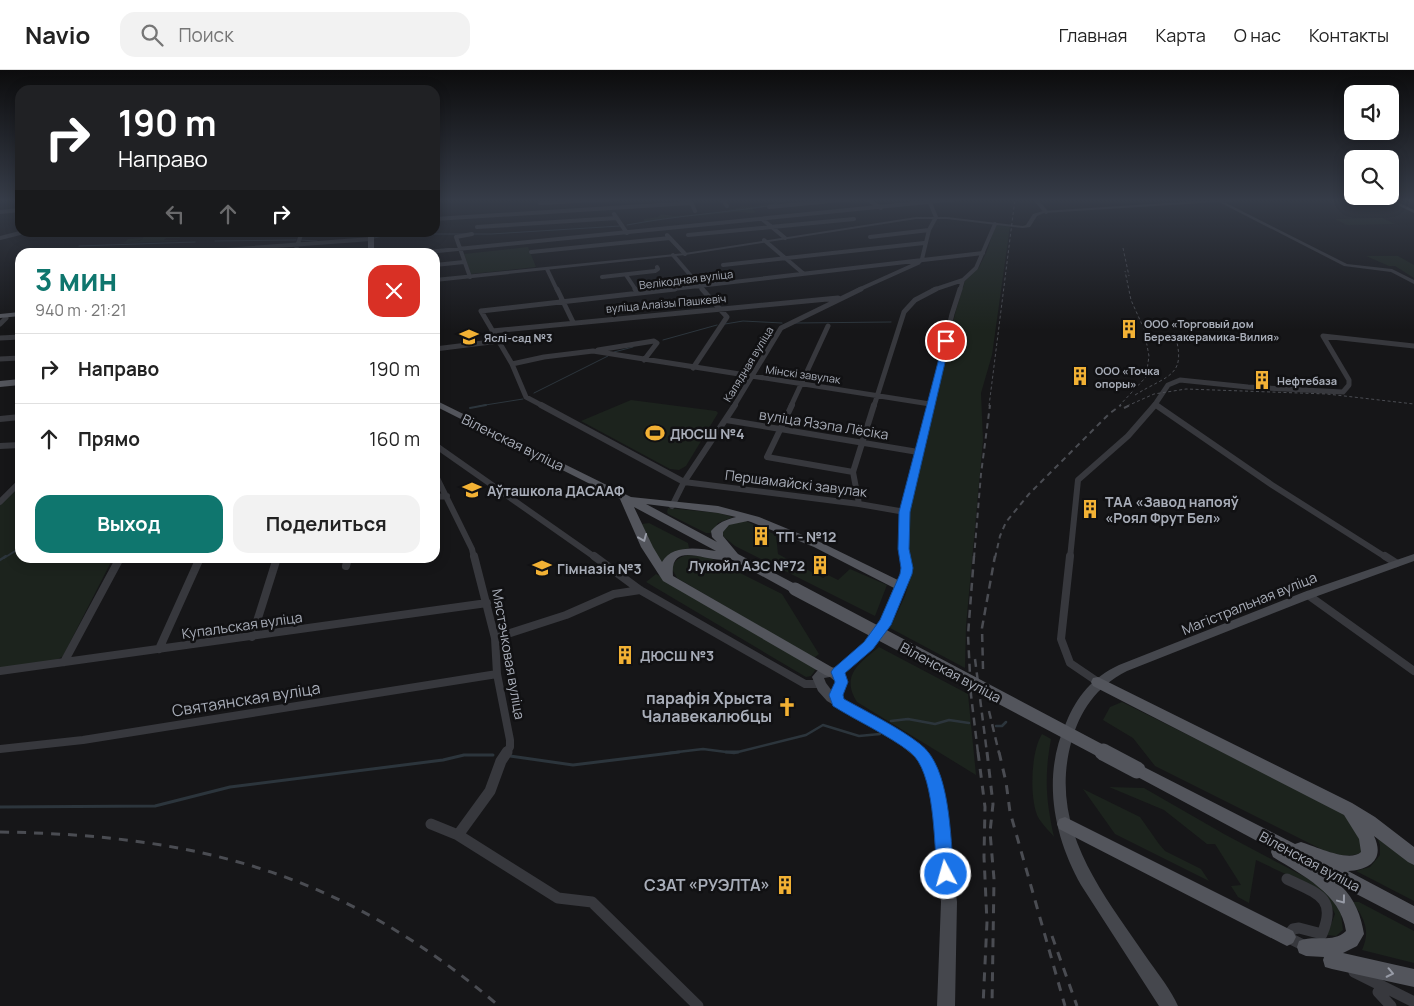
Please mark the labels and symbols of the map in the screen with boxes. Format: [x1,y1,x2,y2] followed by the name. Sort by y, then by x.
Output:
[638,266,734,292] street label: Велікодная вуліца
[605,290,727,316] street label: вуліца Алаізы Пашкевіч
[1144,316,1280,344] place label: ООО «Торговый дом Березакерамика-Вилия»
[1118,318,1140,340] building icon: ООО «Торговый дом Березакерамика-Вилия»
[925,320,967,362] pin
[719,323,777,405] street label: Калядная вуліца
[458,326,480,348] school or university icon: Яслі-сад №3
[484,330,552,345] place label: Яслі-сад №3
[764,361,842,387] street label: Мінскі завулак
[1095,363,1160,391] place label: ООО «Точка опоры»
[1069,365,1091,387] building icon: ООО «Точка опоры»
[1251,369,1273,391] building icon: Нефтебаза
[1277,373,1337,388] place label: Нефтебаза
[758,404,890,444] street label: вуліца Язэпа Лёсіка
[459,409,567,475] street label: Віленская вуліца
[644,422,666,444] sports icon: ДЮСШ №4
[670,424,745,443] place label: ДЮСШ №4
[724,465,869,501] street label: Першамайскі завулак
[461,479,483,501] school or university icon: Аўташкола ДАСААФ
[487,481,624,500] place label: Аўташкола ДАСААФ
[1105,492,1239,527] place label: ТАА «Завод напояў «Роял Фрут Бел»
[1079,498,1101,520] building icon: ТАА «Завод напояў «Роял Фрут Бел»
[750,525,772,547] building icon: ТП - №12
[776,527,836,546] place label: ТП - №12
[638,534,648,542] one-way arrow
[809,554,831,576] building icon: Лукойл АЗС №72
[688,556,805,575] place label: Лукойл АЗС №72
[531,557,553,579] school or university icon: Гімназія №3
[557,559,642,578] place label: Гімназія №3
[1179,567,1319,639] street label: Магістральная вуліца
[488,587,530,721] street label: Мястэчковая вуліца
[180,607,304,643] street label: Купальская вуліца
[897,637,1005,707] street label: Віленская вуліца
[614,644,636,666] building icon: ДЮСШ №3
[640,646,714,665] place label: ДЮСШ №3
[170,676,322,722] street label: Святаянская вуліца
[642,687,772,727] place label: парафія Хрыста Чалавекалюбцы
[776,696,798,718] church icon: парафія Хрыста Чалавекалюбцы
[1256,826,1364,896] street label: Віленская вуліца
[919,847,971,899] position arrow
[644,874,770,896] place label: СЗАТ «РУЭЛТА»
[774,874,796,896] building icon: СЗАТ «РУЭЛТА»
[1336,894,1345,904] one-way arrow
[1386,967,1395,977] one-way arrow

